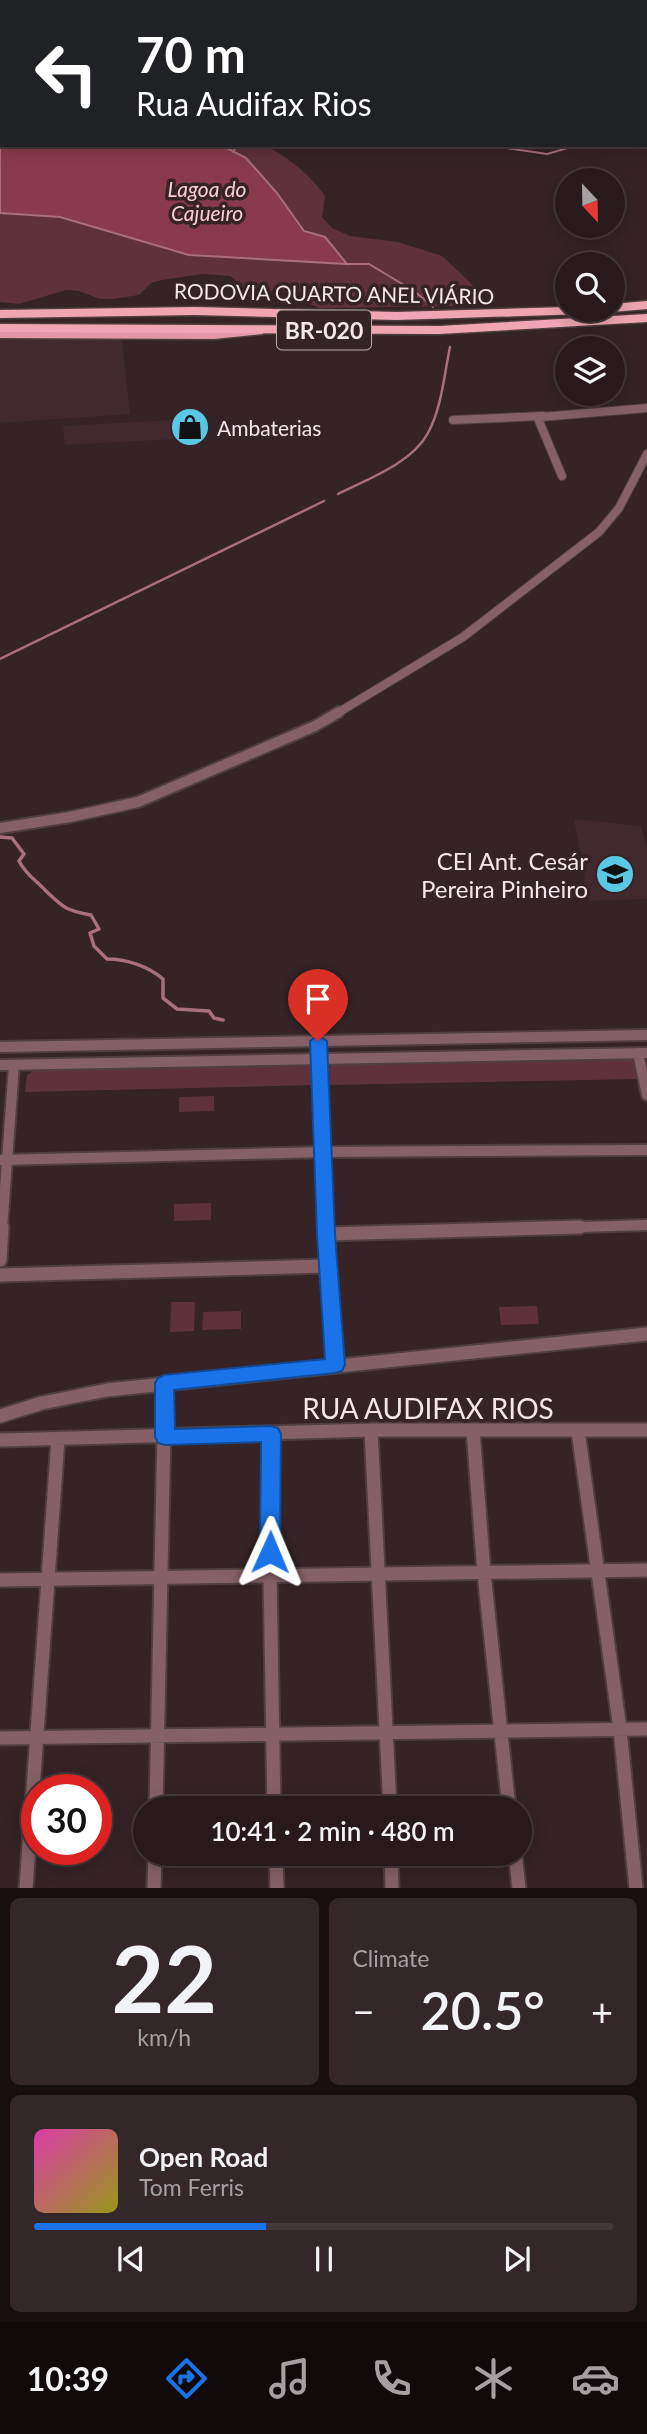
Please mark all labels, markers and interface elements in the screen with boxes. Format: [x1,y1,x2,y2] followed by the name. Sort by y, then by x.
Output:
[136,25,246,83] text: 70 m
[21,28,112,119] icon: left
[136,84,372,123] text: Rua Audifax Rios
[555,168,625,238] north arrow
[555,168,625,406] map controls
[168,176,246,225] water label: Lagoa do Cajueiro
[555,252,625,322] button: search
[174,278,494,308] street label: RODOVIA QUARTO ANEL VIÁRIO
[277,310,371,350] road number: BR-020
[555,336,625,406] button: layers
[169,406,211,448] shop icon: Ambaterias
[217,415,321,440] place label: Ambaterias
[421,846,588,903] place label: CEI Ant. Cesár Pereira Pinheiro
[594,853,636,895] school or university icon: CEI Ant. Cesár Pereira Pinheiro
[288,969,348,1041] pin
[299,980,337,1018] icon: arrive
[302,1391,554,1425] street label: RUA AUDIFAX RIOS
[233,1515,307,1589] position arrow
[21,1774,112,1865] speed limit sign: 30
[210,1815,455,1847] text: 10:41 · 2 min · 480 m
[111,1923,217,2032] text: 22
[353,1944,429,1972] text: Climate
[421,1979,545,2041] text: 20.5°
[353,1988,375,2034] text: −
[591,1988,613,2034] text: +
[137,2023,191,2051] text: km/h
[139,2141,268,2173] text: Open Road
[139,2173,244,2201] text: Tom Ferris
[112,2240,150,2278] icon: previous
[305,2240,343,2278] icon: pause
[498,2240,536,2278] icon: next
[162,2354,211,2403] icon: directions
[265,2354,314,2403] icon: music
[367,2354,416,2403] icon: phone
[469,2354,518,2403] icon: climate
[571,2354,620,2403] icon: car
[27,2359,109,2398] text: 10:39

